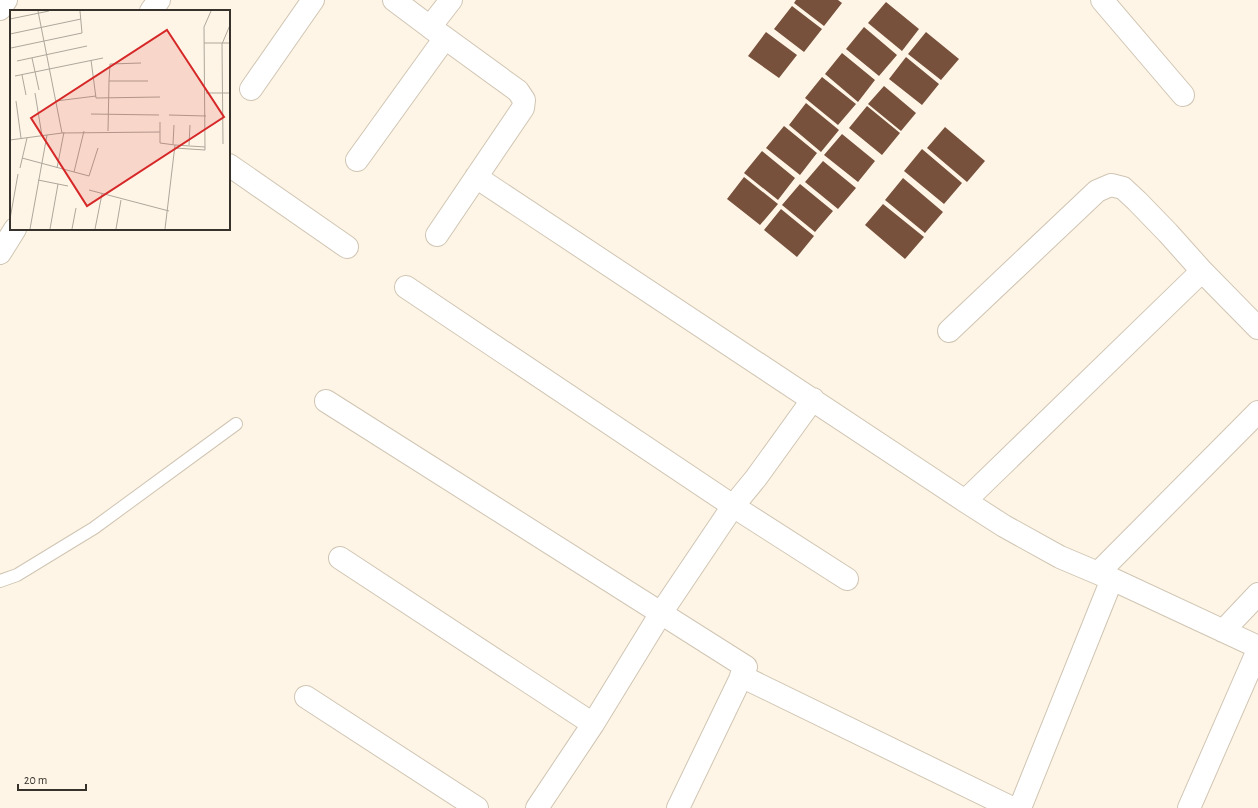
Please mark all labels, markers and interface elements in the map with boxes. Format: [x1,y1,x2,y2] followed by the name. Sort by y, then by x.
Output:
[10,10,230,230] inset map
[18,766,86,792] scale bar
[24,774,47,786] text: 20 m

